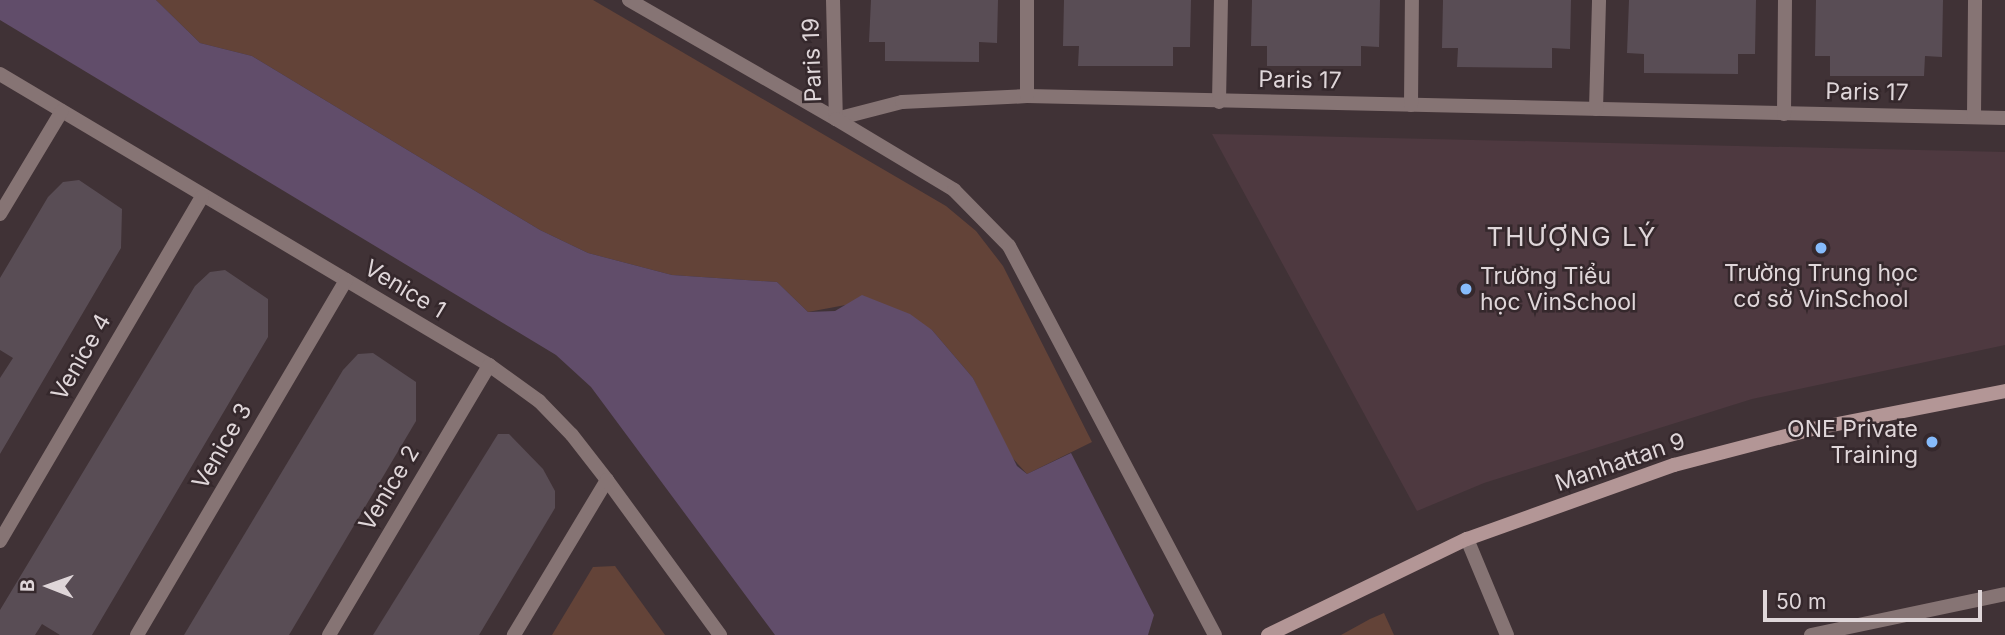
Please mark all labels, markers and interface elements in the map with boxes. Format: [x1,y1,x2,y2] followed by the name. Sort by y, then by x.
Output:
[797,17,827,103] street label: Paris 19
[1258,65,1342,95] street label: Paris 17
[1825,77,1909,107] street label: Paris 17
[1488,221,1656,253] district label: THƯỢNG LÝ
[1813,240,1829,256] marker: Trường Trung học cơ sở VinSchool
[359,254,451,324] street label: Venice 1
[1724,259,1918,313] place label: Trường Trung học cơ sở VinSchool
[1480,262,1637,316] place label: Trường Tiểu học VinSchool
[1458,281,1474,297] marker: Trường Tiểu học VinSchool
[45,309,117,405] street label: Venice 4
[186,398,258,494] street label: Venice 3
[1787,415,1918,469] place label: ONE Private Training
[1551,427,1689,497] street label: Manhattan 9
[1924,434,1940,450] marker: ONE Private Training
[353,440,425,536] street label: Venice 2
[14,551,84,621] north arrow
[1767,576,1986,620] scale bar
[16,579,39,592] text: B
[1776,589,1826,614] text: 50 m

